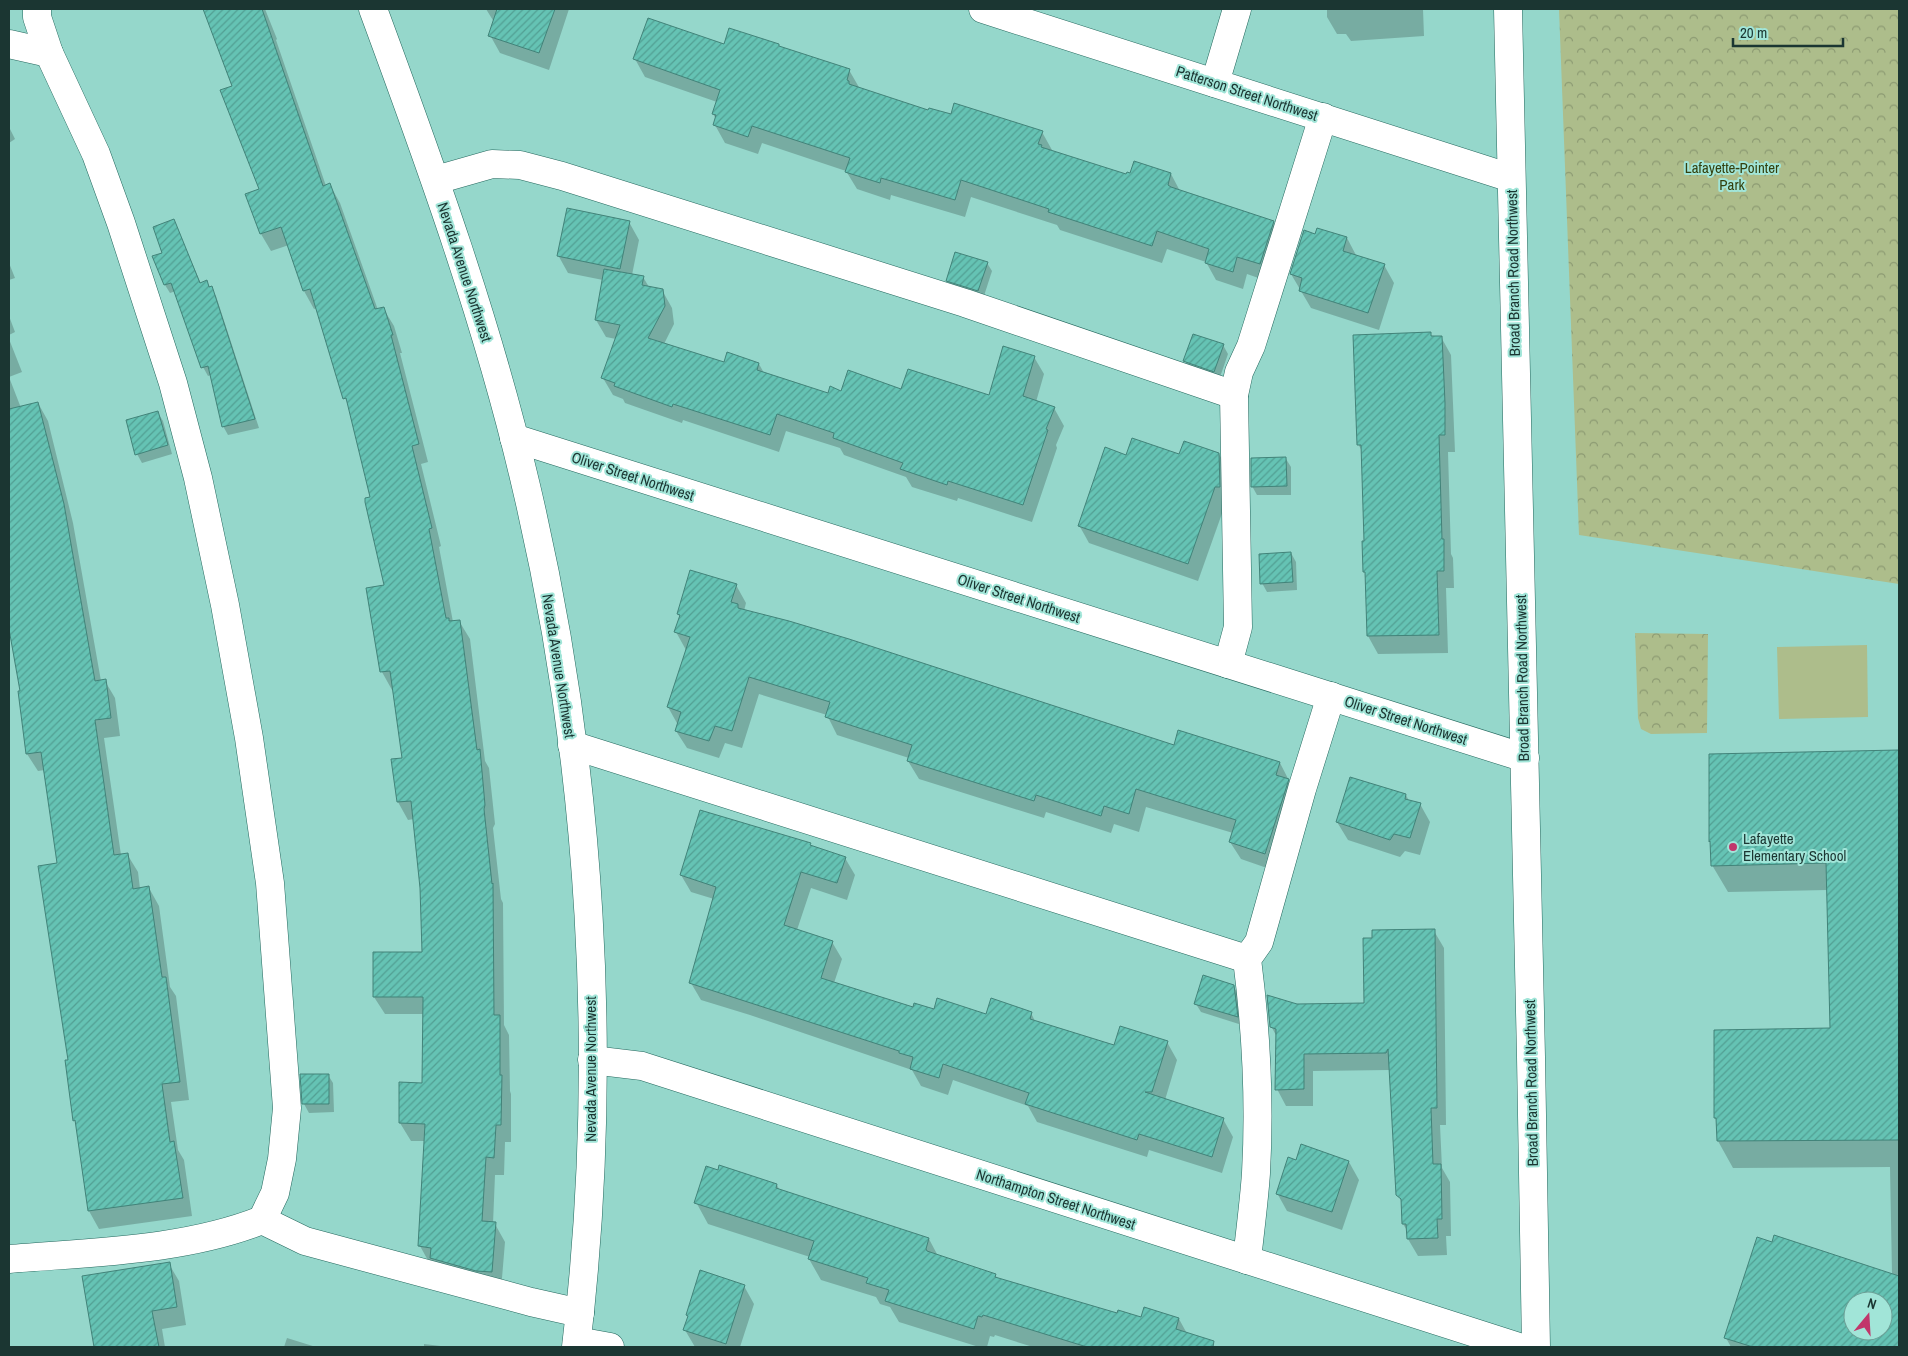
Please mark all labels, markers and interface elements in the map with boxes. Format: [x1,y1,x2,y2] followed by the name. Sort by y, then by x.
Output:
[1733,15,1843,47] scale bar
[1740,22,1767,43] text: 20 m
[1174,60,1321,126] street label: Patterson Street Northwest
[1685,157,1779,195] park label: Lafayette-Pointer Park
[1501,189,1525,357] street label: Broad Branch Road Northwest
[433,200,498,345] street label: Nevada Avenue Northwest
[569,446,698,506] street label: Oliver Street Northwest
[955,568,1084,628] street label: Oliver Street Northwest
[537,593,581,740] street label: Nevada Avenue Northwest
[1510,594,1534,762] street label: Broad Branch Road Northwest
[1342,690,1471,750] street label: Oliver Street Northwest
[1743,828,1846,866] place label: Lafayette Elementary School
[1727,841,1739,853] marker: Lafayette Elementary School
[580,996,601,1142] street label: Nevada Avenue Northwest
[1519,999,1543,1167] street label: Broad Branch Road Northwest
[974,1163,1139,1235] street label: Northampton Street Northwest
[1843,1291,1893,1341] north arrow
[1865,1294,1879,1313] text: N

